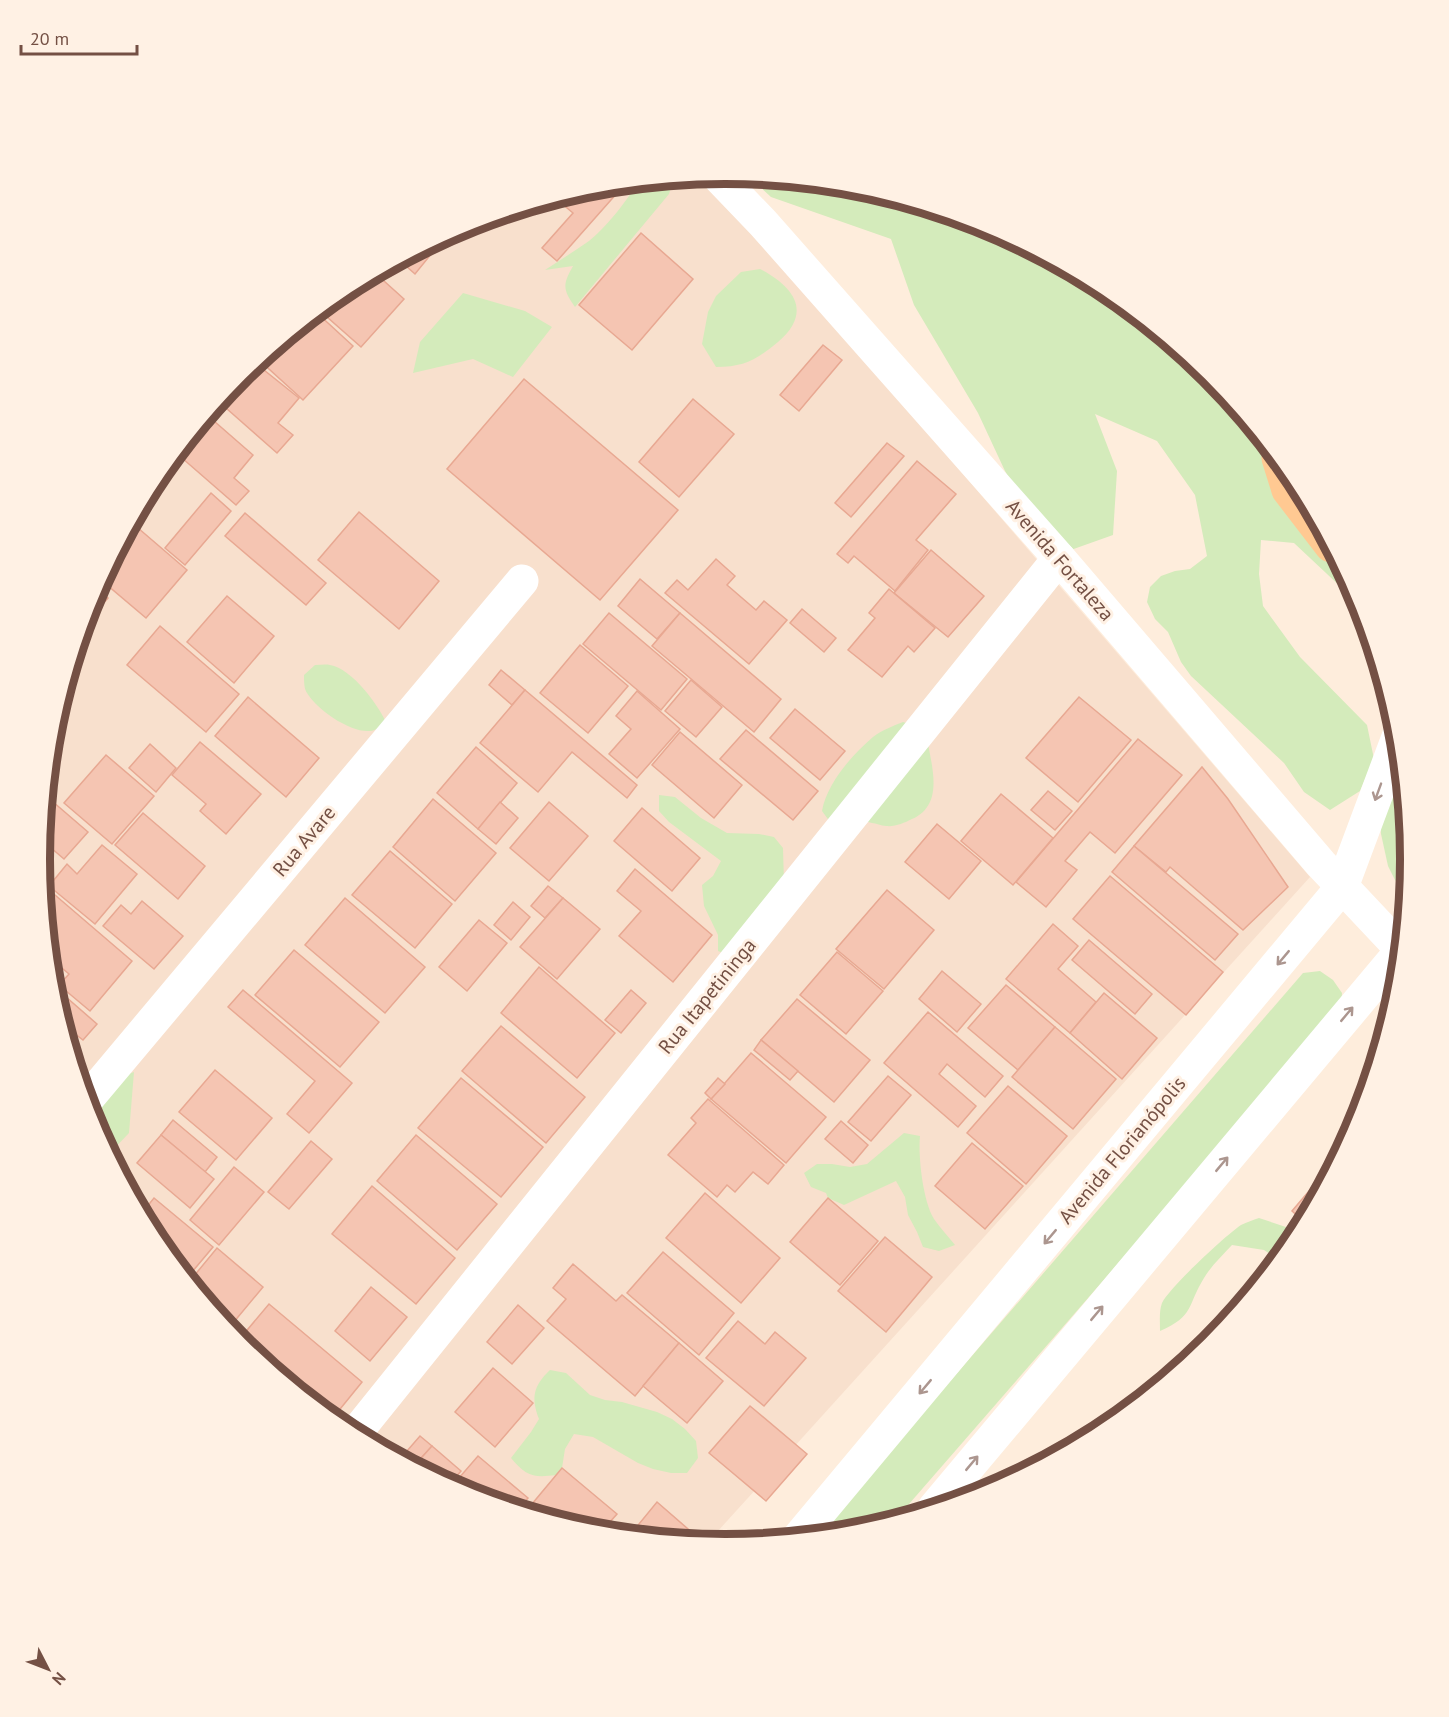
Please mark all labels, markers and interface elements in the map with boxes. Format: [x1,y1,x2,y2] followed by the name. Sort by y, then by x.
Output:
[21,18,136,56] scale bar
[30,27,69,50] text: 20 m
[1000,494,1120,626] street label: Avenida Fortaleza
[1371,782,1382,800] one-way arrow
[267,800,341,882] street label: Rua Avare
[652,933,762,1059] street label: Rua Itapetininga
[1276,950,1289,966] one-way arrow
[1341,1006,1354,1022] one-way arrow
[1053,1071,1191,1229] street label: Avenida Florianópolis
[1216,1156,1229,1172] one-way arrow
[1043,1229,1056,1245] one-way arrow
[1090,1306,1104,1321] one-way arrow
[918,1379,931,1395] one-way arrow
[965,1456,979,1471] one-way arrow
[18,1639,78,1699] north arrow
[48,1668,70,1690] text: N

